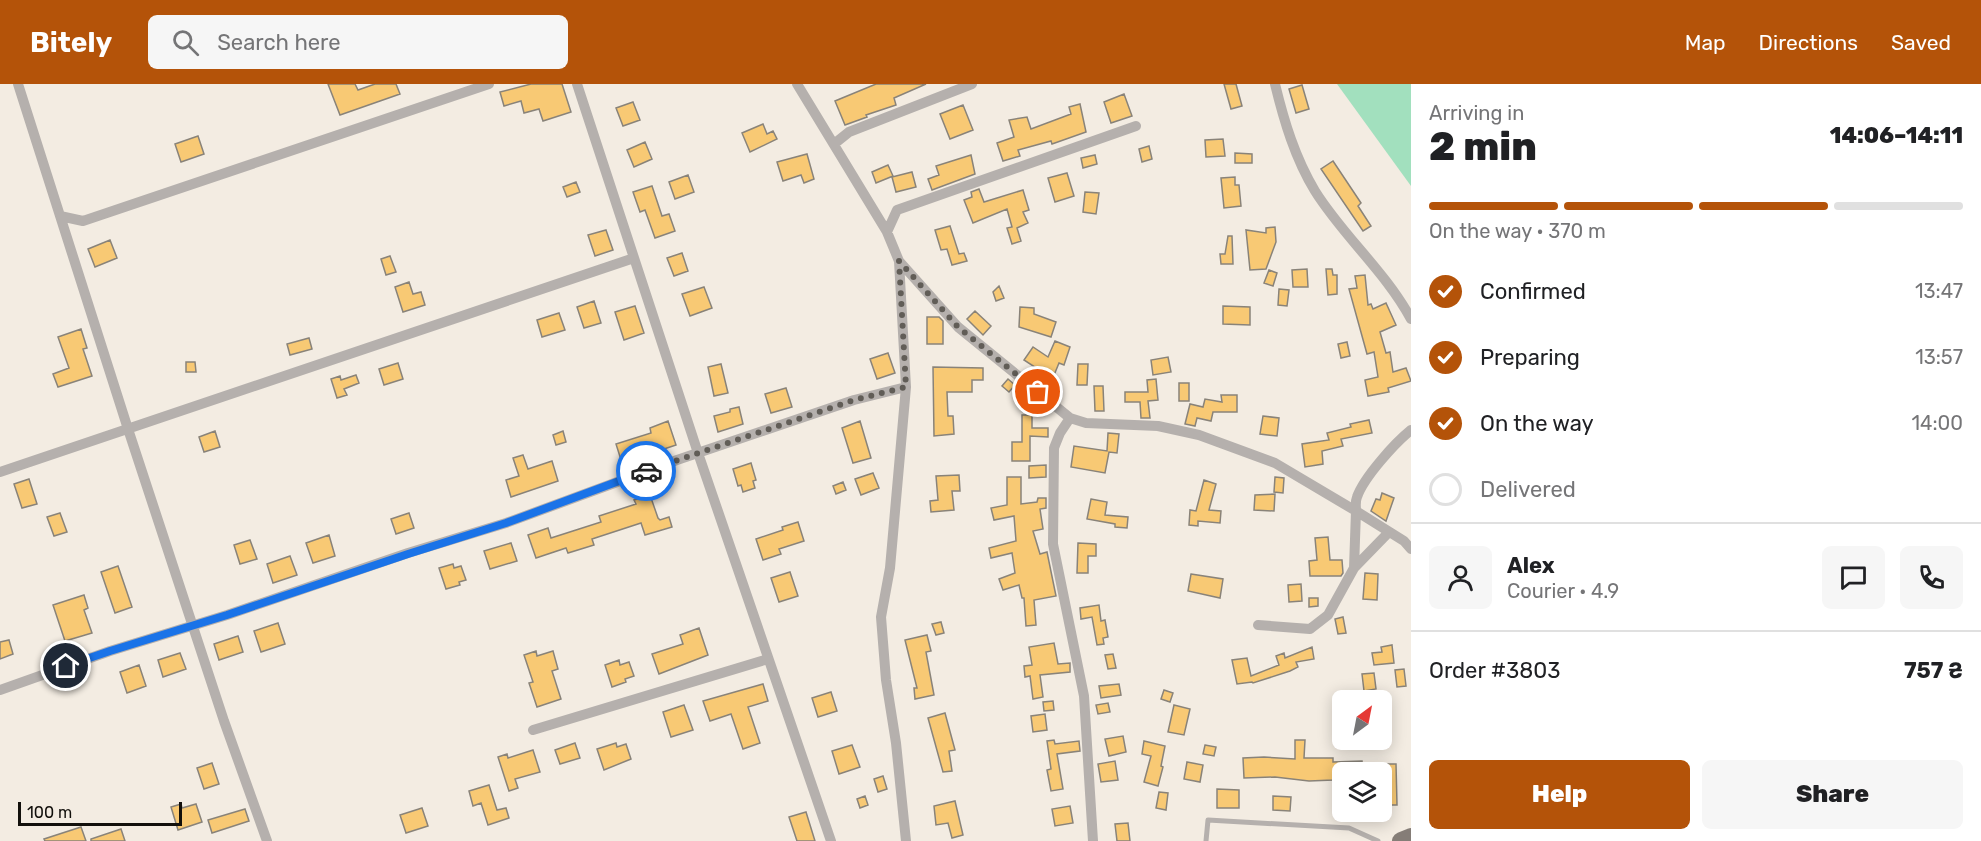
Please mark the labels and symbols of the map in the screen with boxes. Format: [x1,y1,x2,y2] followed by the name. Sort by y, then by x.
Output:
[1012,366,1063,417] pin
[616,441,676,501] courier
[40,640,91,691] pin
[1332,690,1392,750] north arrow
[18,799,182,826] scale bar

